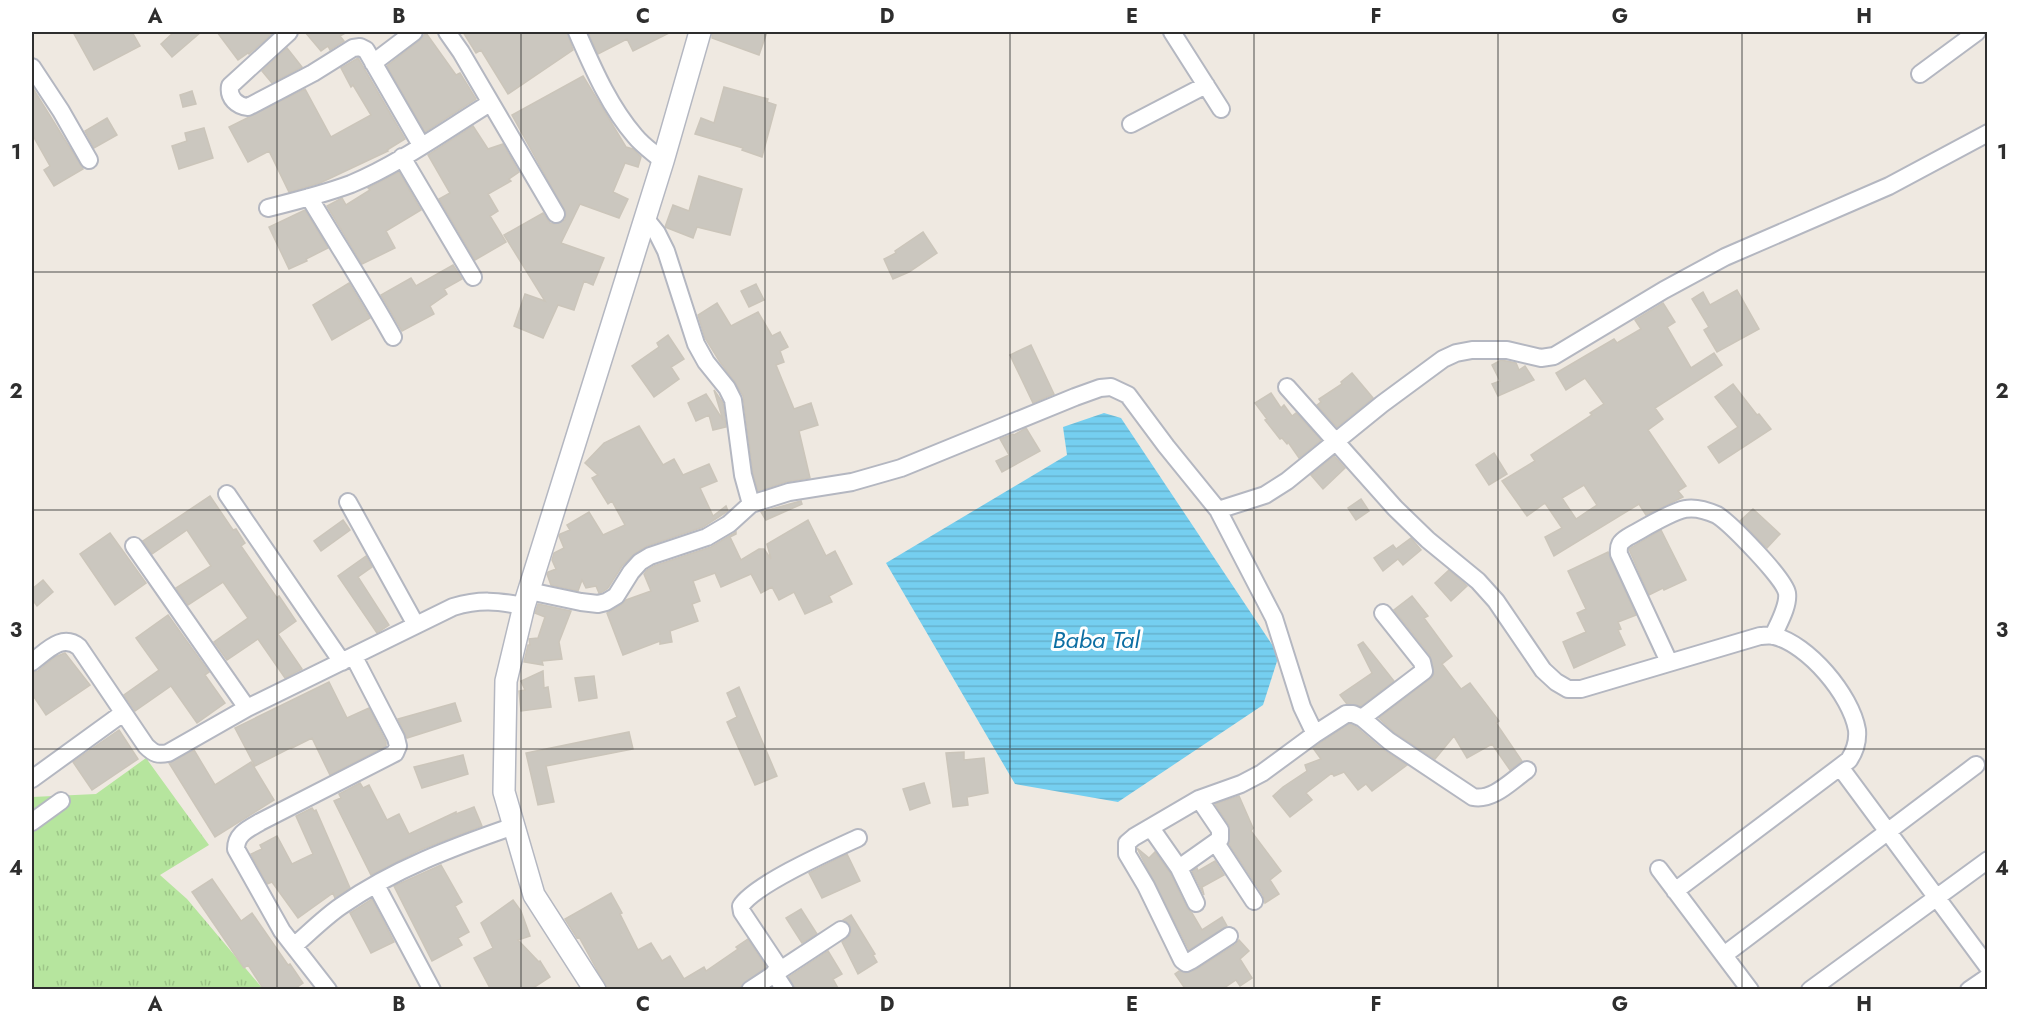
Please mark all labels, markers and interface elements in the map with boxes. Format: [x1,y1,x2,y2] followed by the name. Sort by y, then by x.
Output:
[147,2,163,31] text: A
[392,2,406,31] text: B
[636,2,650,31] text: C
[880,2,894,31] text: D
[1126,2,1138,31] text: E
[1370,2,1382,31] text: F
[1612,2,1628,31] text: G
[1856,2,1872,31] text: H
[11,138,21,167] text: 1
[1997,138,2007,167] text: 1
[9,377,23,406] text: 2
[1995,377,2009,406] text: 2
[10,616,22,645] text: 3
[1996,616,2008,645] text: 3
[1052,622,1141,657] water label: Baba Tal
[9,854,23,883] text: 4
[1995,854,2009,883] text: 4
[147,990,163,1019] text: A
[392,990,406,1019] text: B
[636,990,650,1019] text: C
[880,990,894,1019] text: D
[1126,990,1138,1019] text: E
[1370,990,1382,1019] text: F
[1612,990,1628,1019] text: G
[1856,990,1872,1019] text: H

